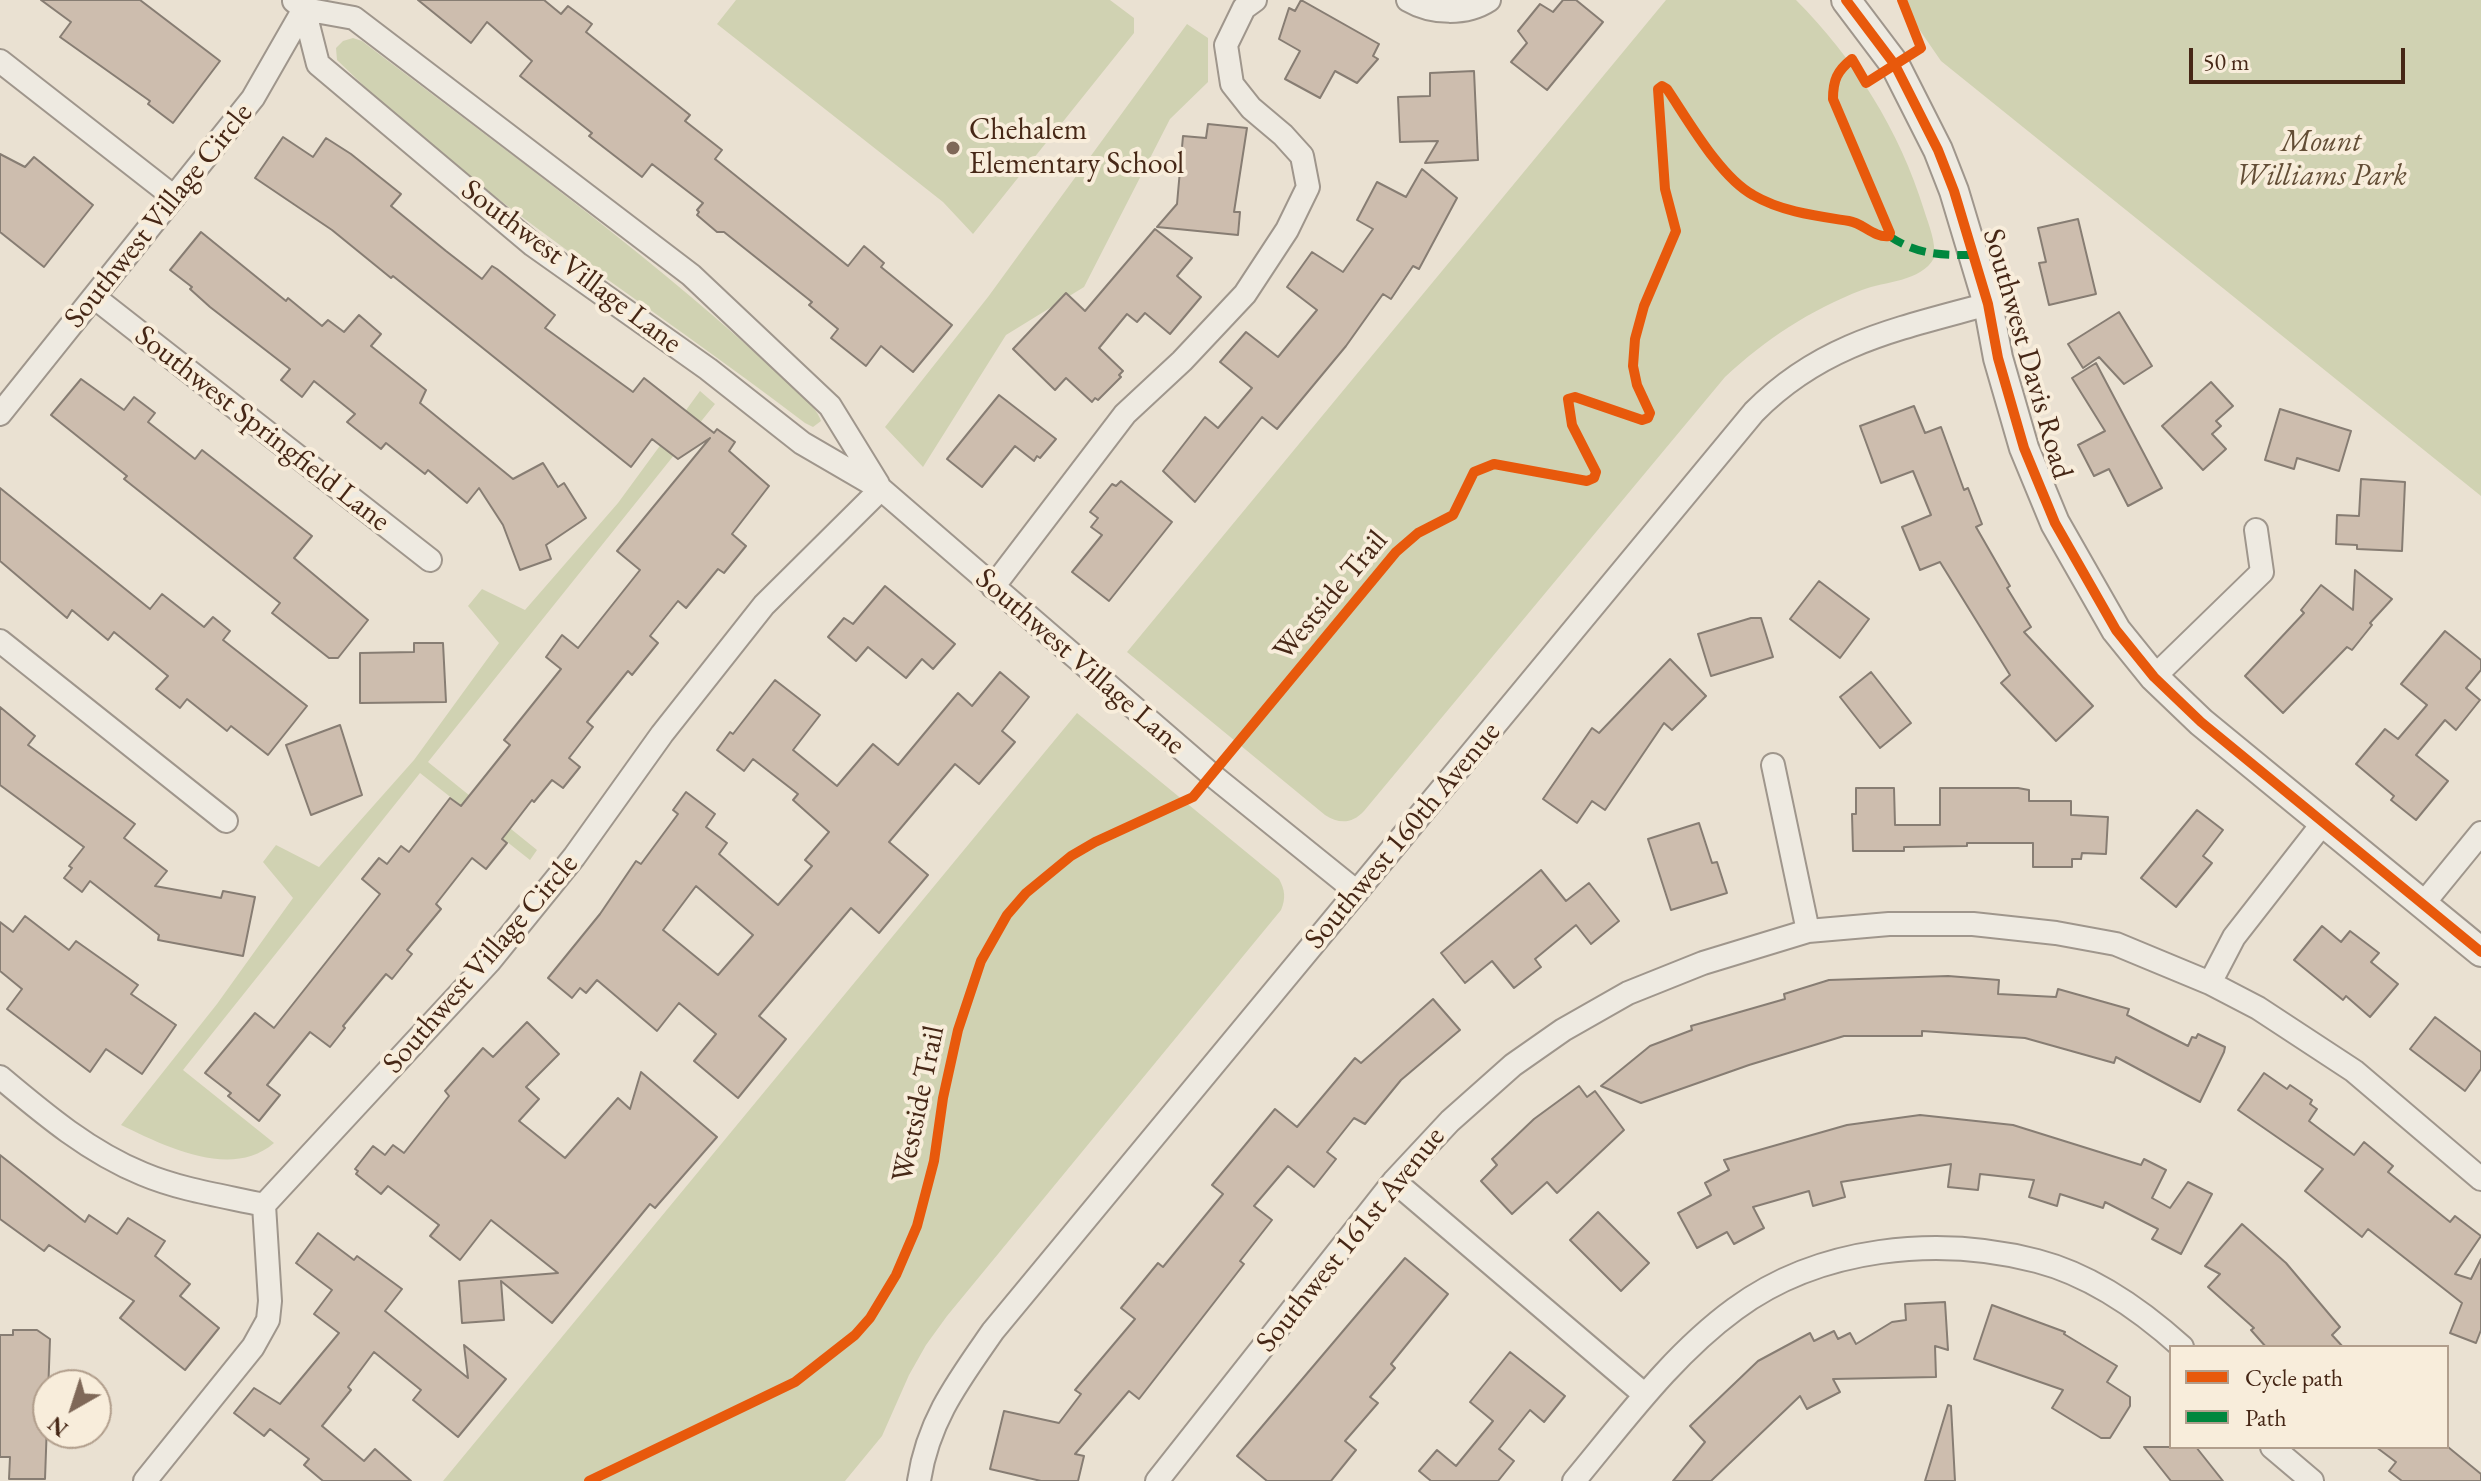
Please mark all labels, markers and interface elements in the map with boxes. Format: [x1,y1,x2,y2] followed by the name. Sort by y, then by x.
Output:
[2193,32,2409,82] scale bar
[2203,46,2250,77] text: 50 m
[57,96,261,336] street label: Southwest Village Circle
[969,113,1184,184] place label: Chehalem Elementary School
[2235,125,2407,196] park label: Mount Williams Park
[944,139,962,157] marker: Chehalem Elementary School
[454,172,688,362] street label: Southwest Village Lane
[1974,225,2080,483] street label: Southwest Davis Road
[127,318,397,540] street label: Southwest Springfield Lane
[1266,524,1396,668] street label: Westside Trail
[968,561,1192,763] street label: Southwest Village Lane
[1297,715,1509,957] street label: Southwest 160th Avenue
[376,847,586,1081] street label: Southwest Village Circle
[885,1023,953,1185] street label: Westside Trail
[1249,1120,1453,1360] street label: Southwest 161st Avenue
[2169,1345,2449,1449] legend
[2245,1362,2343,1393] text: Cycle path
[32,1369,112,1449] north arrow
[2245,1402,2287,1433] text: Path
[42,1410,74,1443] text: N

